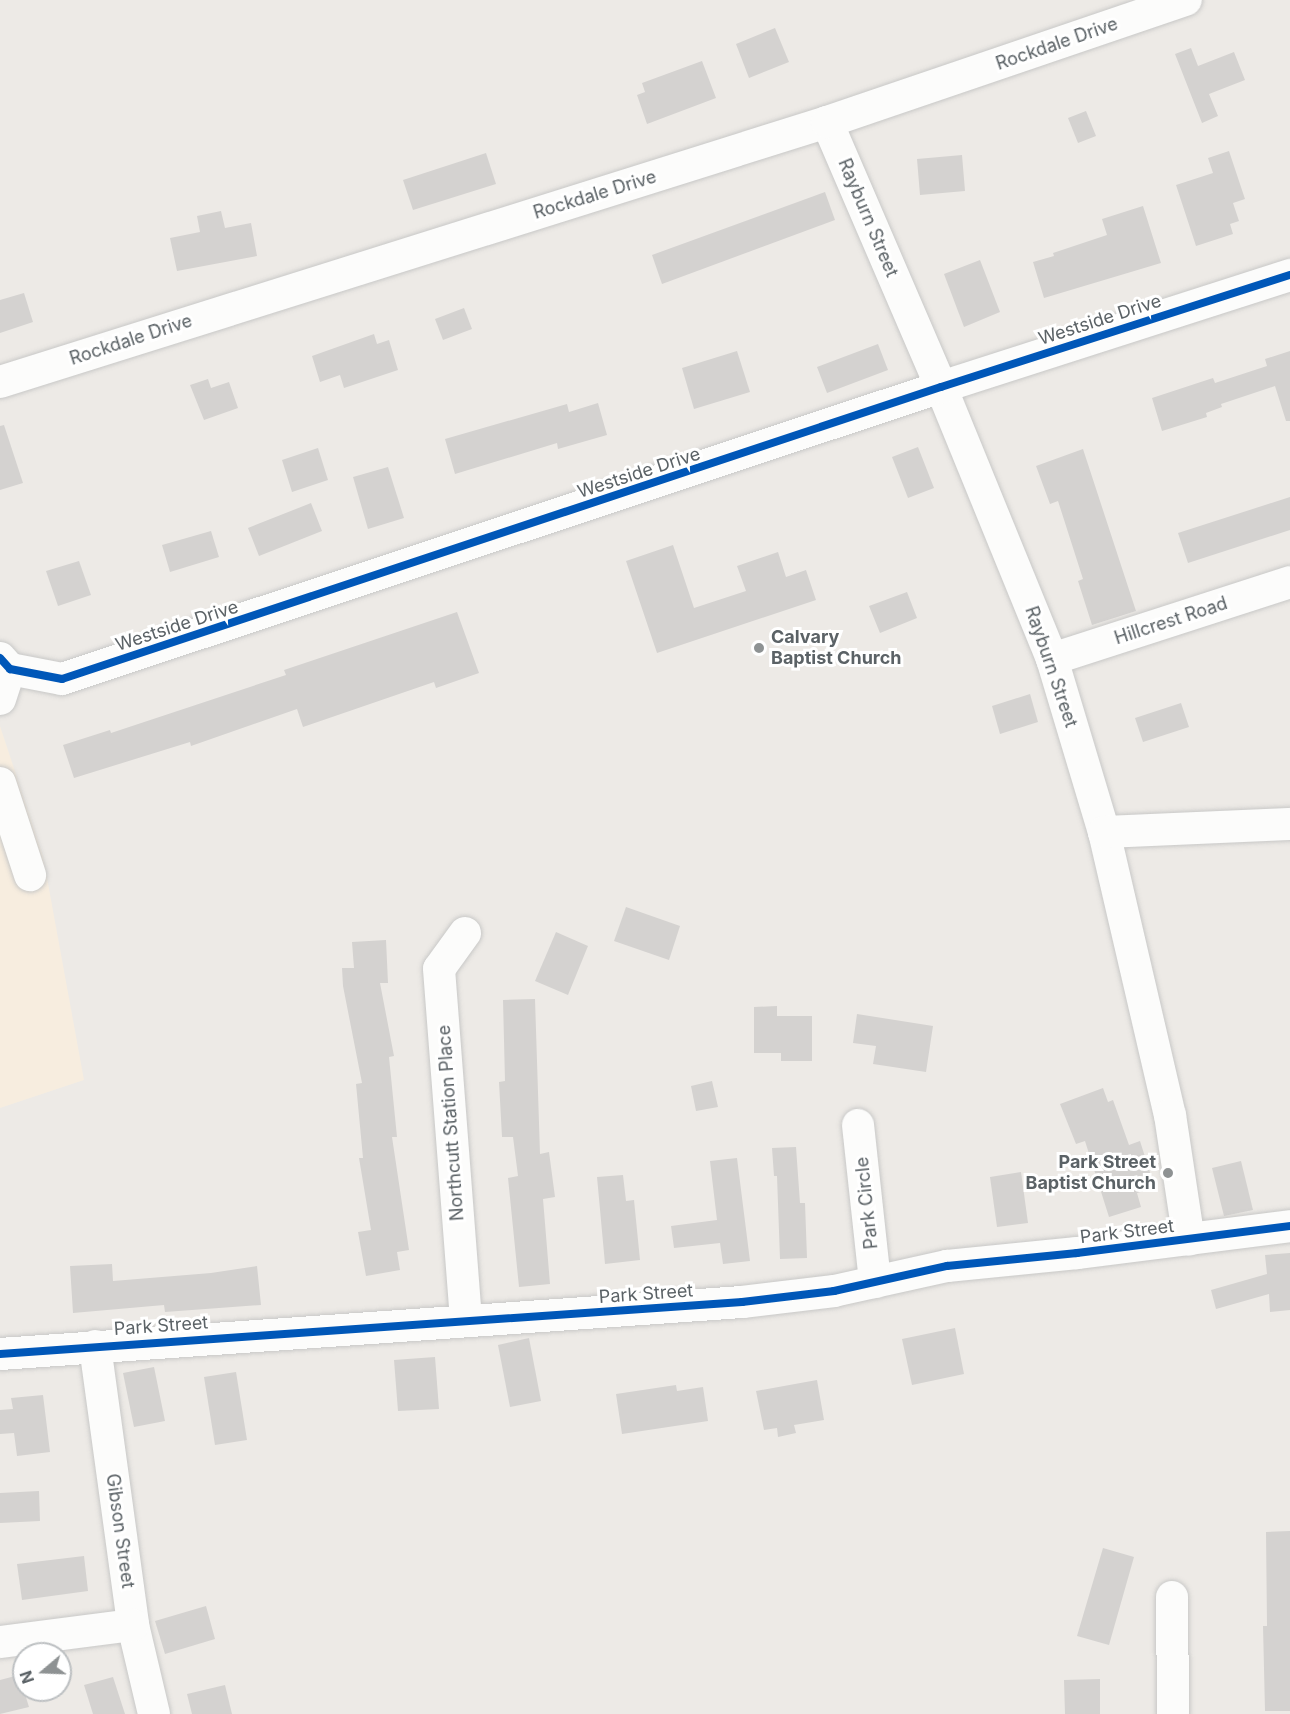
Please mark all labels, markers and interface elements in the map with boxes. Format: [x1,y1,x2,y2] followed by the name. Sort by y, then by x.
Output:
[993,13,1121,75] street label: Rockdale Drive
[833,155,903,281] street label: Rayburn Street
[531,166,659,224] street label: Rockdale Drive
[1036,290,1164,350] street label: Westside Drive
[67,310,195,370] street label: Rockdale Drive
[575,443,703,503] street label: Westside Drive
[1112,593,1230,649] street label: Hillcrest Road
[113,596,241,656] street label: Westside Drive
[1020,604,1082,730] street label: Rayburn Street
[771,627,902,670] place label: Calvary Baptist Church
[752,641,766,655] marker: Calvary Baptist Church
[433,1024,469,1222] street label: Northcutt Station Place
[1025,1152,1156,1194] place label: Park Street Baptist Church
[851,1156,883,1250] street label: Park Circle
[1161,1166,1175,1180] marker: Park Street Baptist Church
[1079,1216,1175,1248] street label: Park Street
[598,1280,694,1308] street label: Park Street
[113,1312,209,1340] street label: Park Street
[101,1472,139,1590] street label: Gibson Street
[12,1642,72,1702] north arrow
[15,1668,38,1686] text: N

